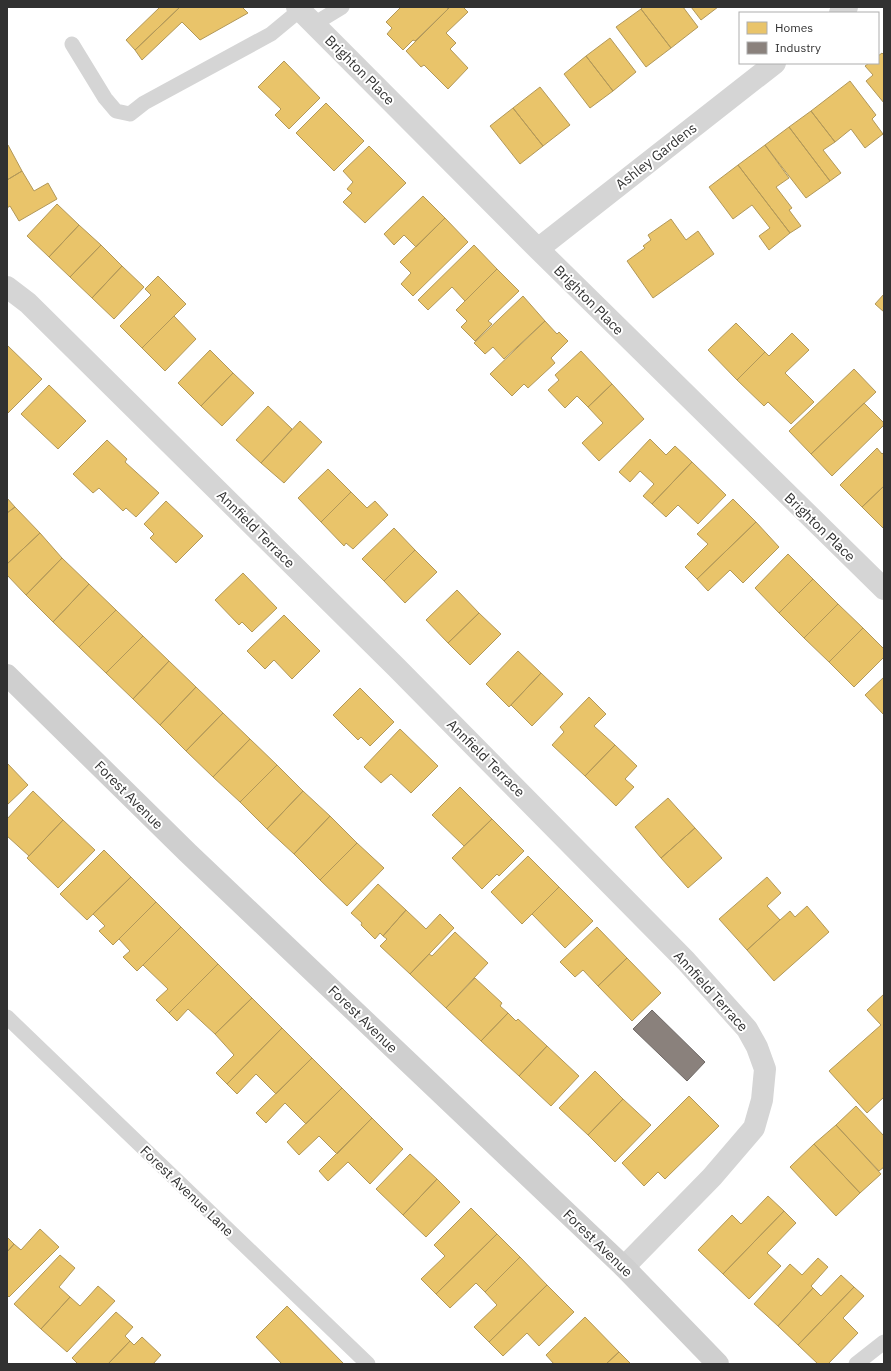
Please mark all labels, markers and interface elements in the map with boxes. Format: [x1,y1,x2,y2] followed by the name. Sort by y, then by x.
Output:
[739,12,879,64] legend
[775,20,813,35] text: Homes
[321,31,399,109] street label: Brighton Place
[775,40,821,55] text: Industry
[612,119,700,193] street label: Ashley Gardens
[550,261,628,339] street label: Brighton Place
[213,486,299,572] street label: Annfield Terrace
[781,489,859,565] street label: Brighton Place
[443,715,529,801] street label: Annfield Terrace
[91,757,167,833] street label: Forest Avenue
[670,947,752,1035] street label: Annfield Terrace
[324,981,402,1057] street label: Forest Avenue
[136,1142,238,1240] street label: Forest Avenue Lane
[559,1205,637,1281] street label: Forest Avenue

